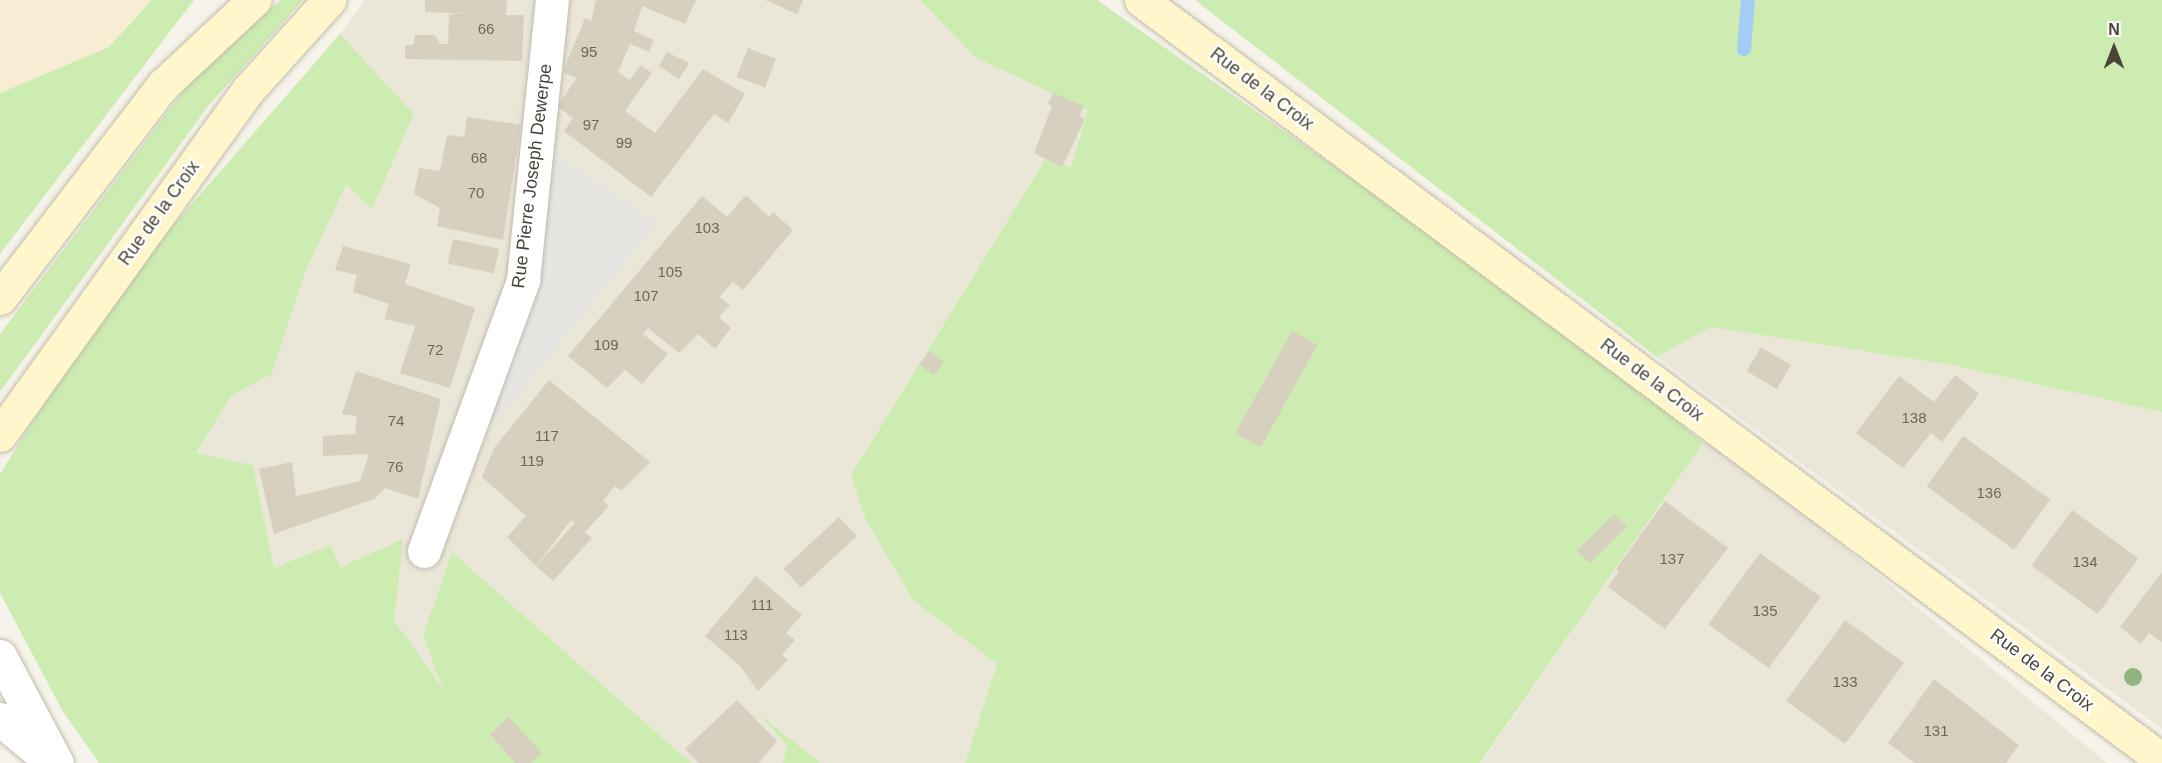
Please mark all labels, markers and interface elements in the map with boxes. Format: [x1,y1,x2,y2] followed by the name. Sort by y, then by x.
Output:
[2084,18,2144,78] north arrow
[478,20,494,38] house number: 66
[2108,21,2120,38] text: N
[581,43,597,61] house number: 95
[1206,43,1318,135] street label: Rue de la Croix
[508,62,556,290] street label: Rue Pierre Joseph Dewerpe
[583,116,599,134] house number: 97
[616,134,632,152] house number: 99
[471,149,487,167] house number: 68
[114,156,204,270] street label: Rue de la Croix
[468,184,484,202] house number: 70
[694,219,720,237] house number: 103
[657,263,683,281] house number: 105
[633,287,659,305] house number: 107
[1596,334,1708,426] street label: Rue de la Croix
[593,336,619,354] house number: 109
[427,341,443,359] house number: 72
[1901,409,1927,427] house number: 138
[388,412,404,430] house number: 74
[535,427,559,445] house number: 117
[520,452,544,470] house number: 119
[387,458,403,476] house number: 76
[1976,484,2002,502] house number: 136
[1659,550,1685,568] house number: 137
[2072,553,2098,571] house number: 134
[751,596,773,614] house number: 111
[1752,602,1778,620] house number: 135
[1986,624,2098,716] street label: Rue de la Croix
[724,626,748,644] house number: 113
[1832,673,1858,691] house number: 133
[1923,722,1949,740] house number: 131

